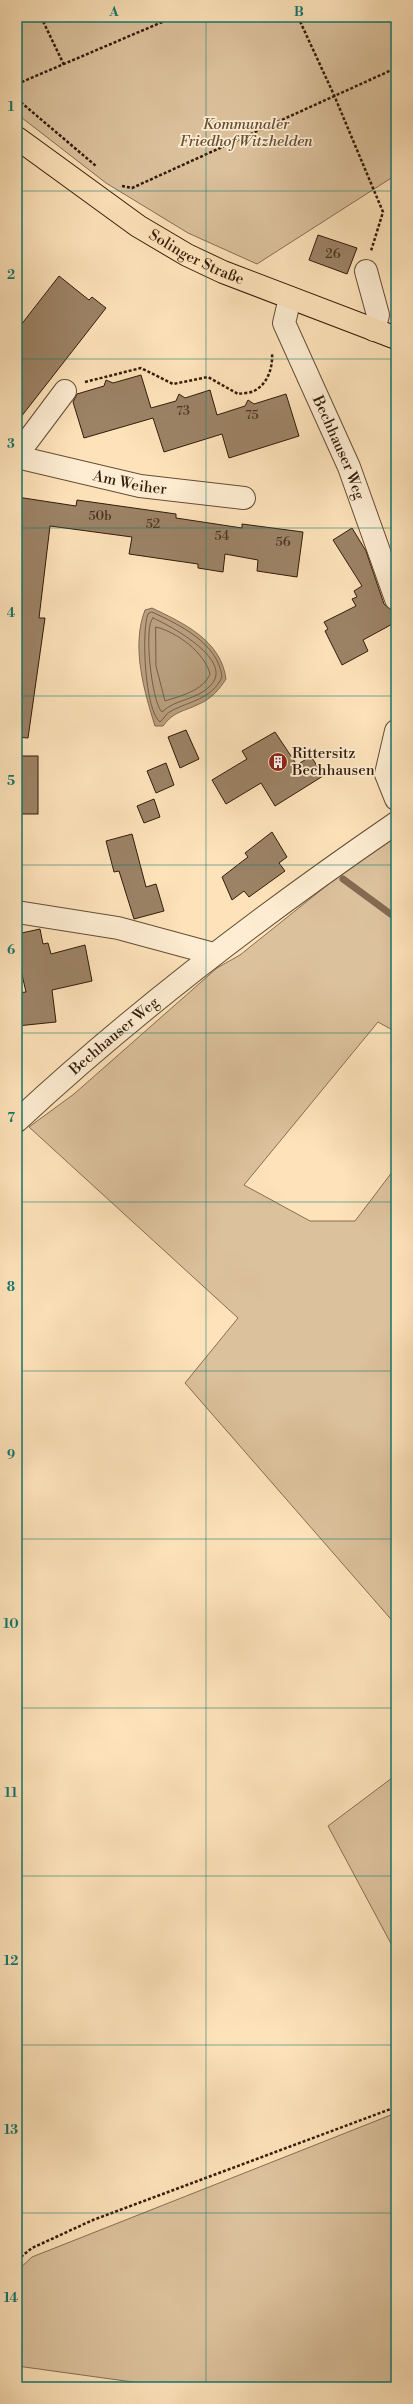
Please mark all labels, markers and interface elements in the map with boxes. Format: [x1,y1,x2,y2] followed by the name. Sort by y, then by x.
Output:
[108,4,119,20] text: A
[294,4,304,20] text: B
[8,99,15,115] text: 1
[179,115,313,151] park label: Kommunaler Friedhof Witzhelden
[145,225,247,289] street label: Solinger Straße
[325,246,341,262] house number: 26
[7,267,15,283] text: 2
[308,392,369,502] street label: Bechhauser Weg
[176,403,190,419] house number: 73
[245,407,259,423] house number: 75
[7,436,15,452] text: 3
[90,466,168,499] street label: Am Weiher
[88,508,112,524] house number: 50b
[146,516,160,532] house number: 52
[214,528,230,544] house number: 54
[275,534,291,550] house number: 56
[7,605,16,621] text: 4
[291,744,375,780] place label: Rittersitz Bechhausen
[267,751,289,773] building icon: Rittersitz Bechhausen
[7,773,15,789] text: 5
[7,942,15,958] text: 6
[64,993,163,1080] street label: Bechhauser Weg
[7,1110,15,1126] text: 7
[7,1279,15,1295] text: 8
[7,1447,15,1463] text: 9
[3,1616,19,1632] text: 10
[5,1785,18,1801] text: 11
[4,1953,18,1969] text: 12
[4,2122,18,2138] text: 13
[4,2290,18,2306] text: 14

